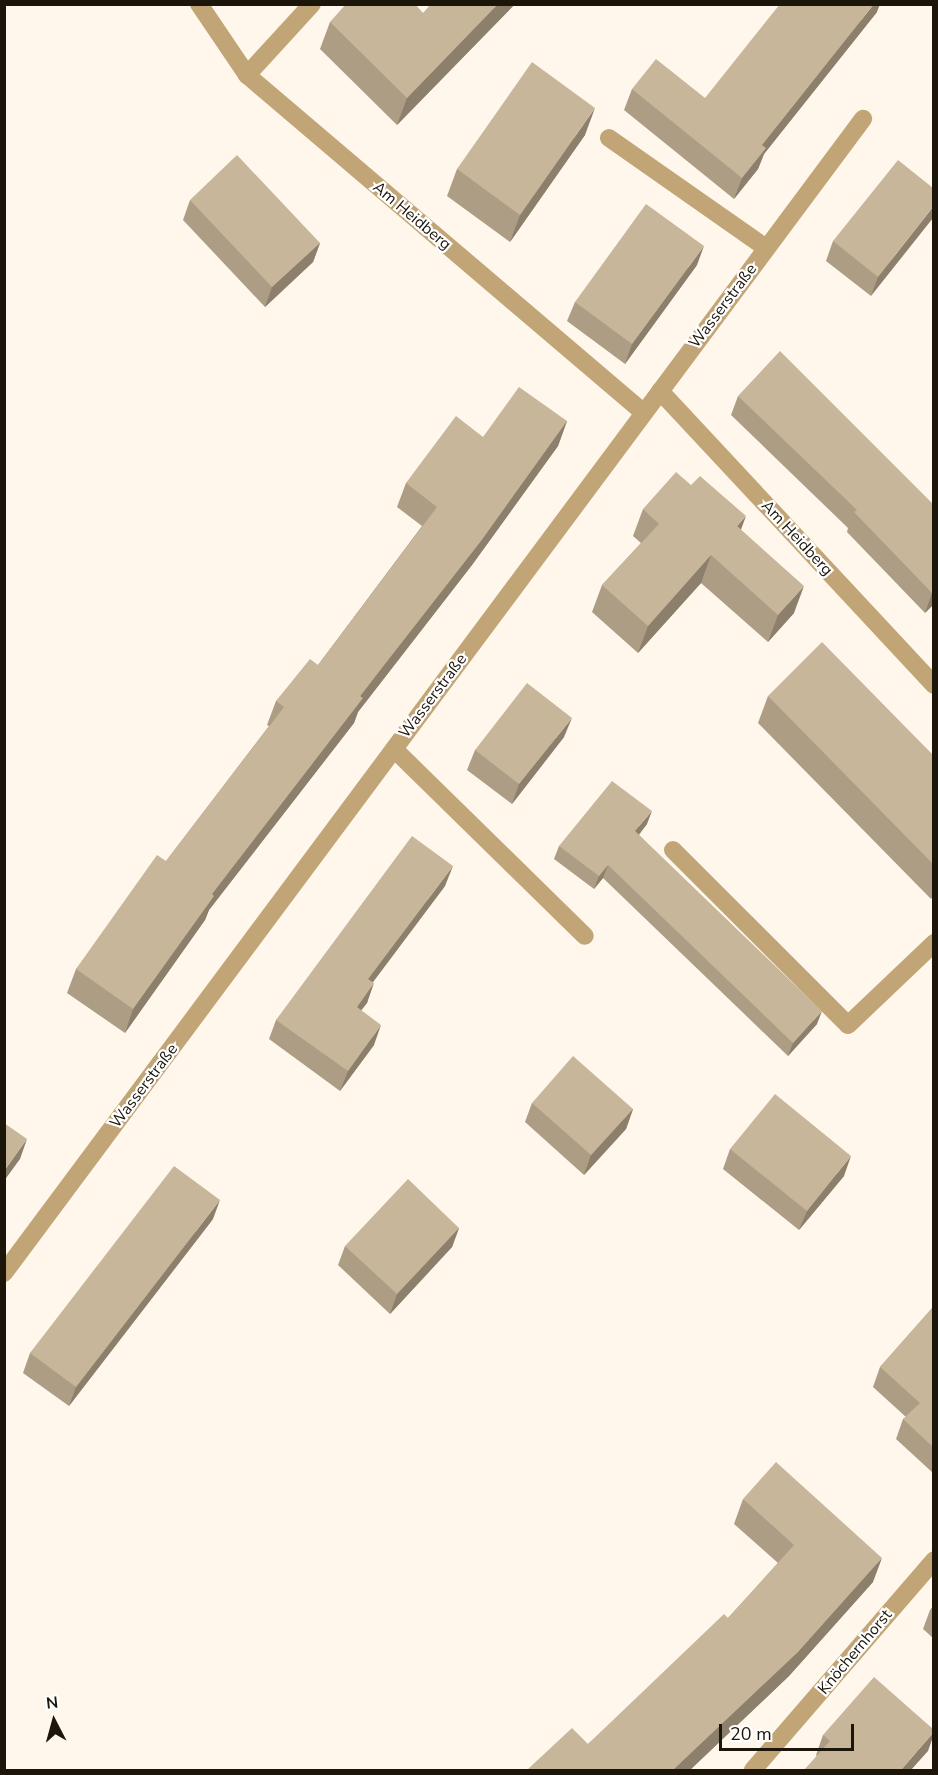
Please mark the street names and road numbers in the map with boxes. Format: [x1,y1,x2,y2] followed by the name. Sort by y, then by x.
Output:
[369,178,455,254] street label: Am Heidberg
[685,260,761,352] street label: Wasserstraße
[757,496,837,580] street label: Am Heidberg
[395,650,471,742] street label: Wasserstraße
[106,1040,182,1132] street label: Wasserstraße
[814,1606,896,1698] street label: Knöchernhorst

